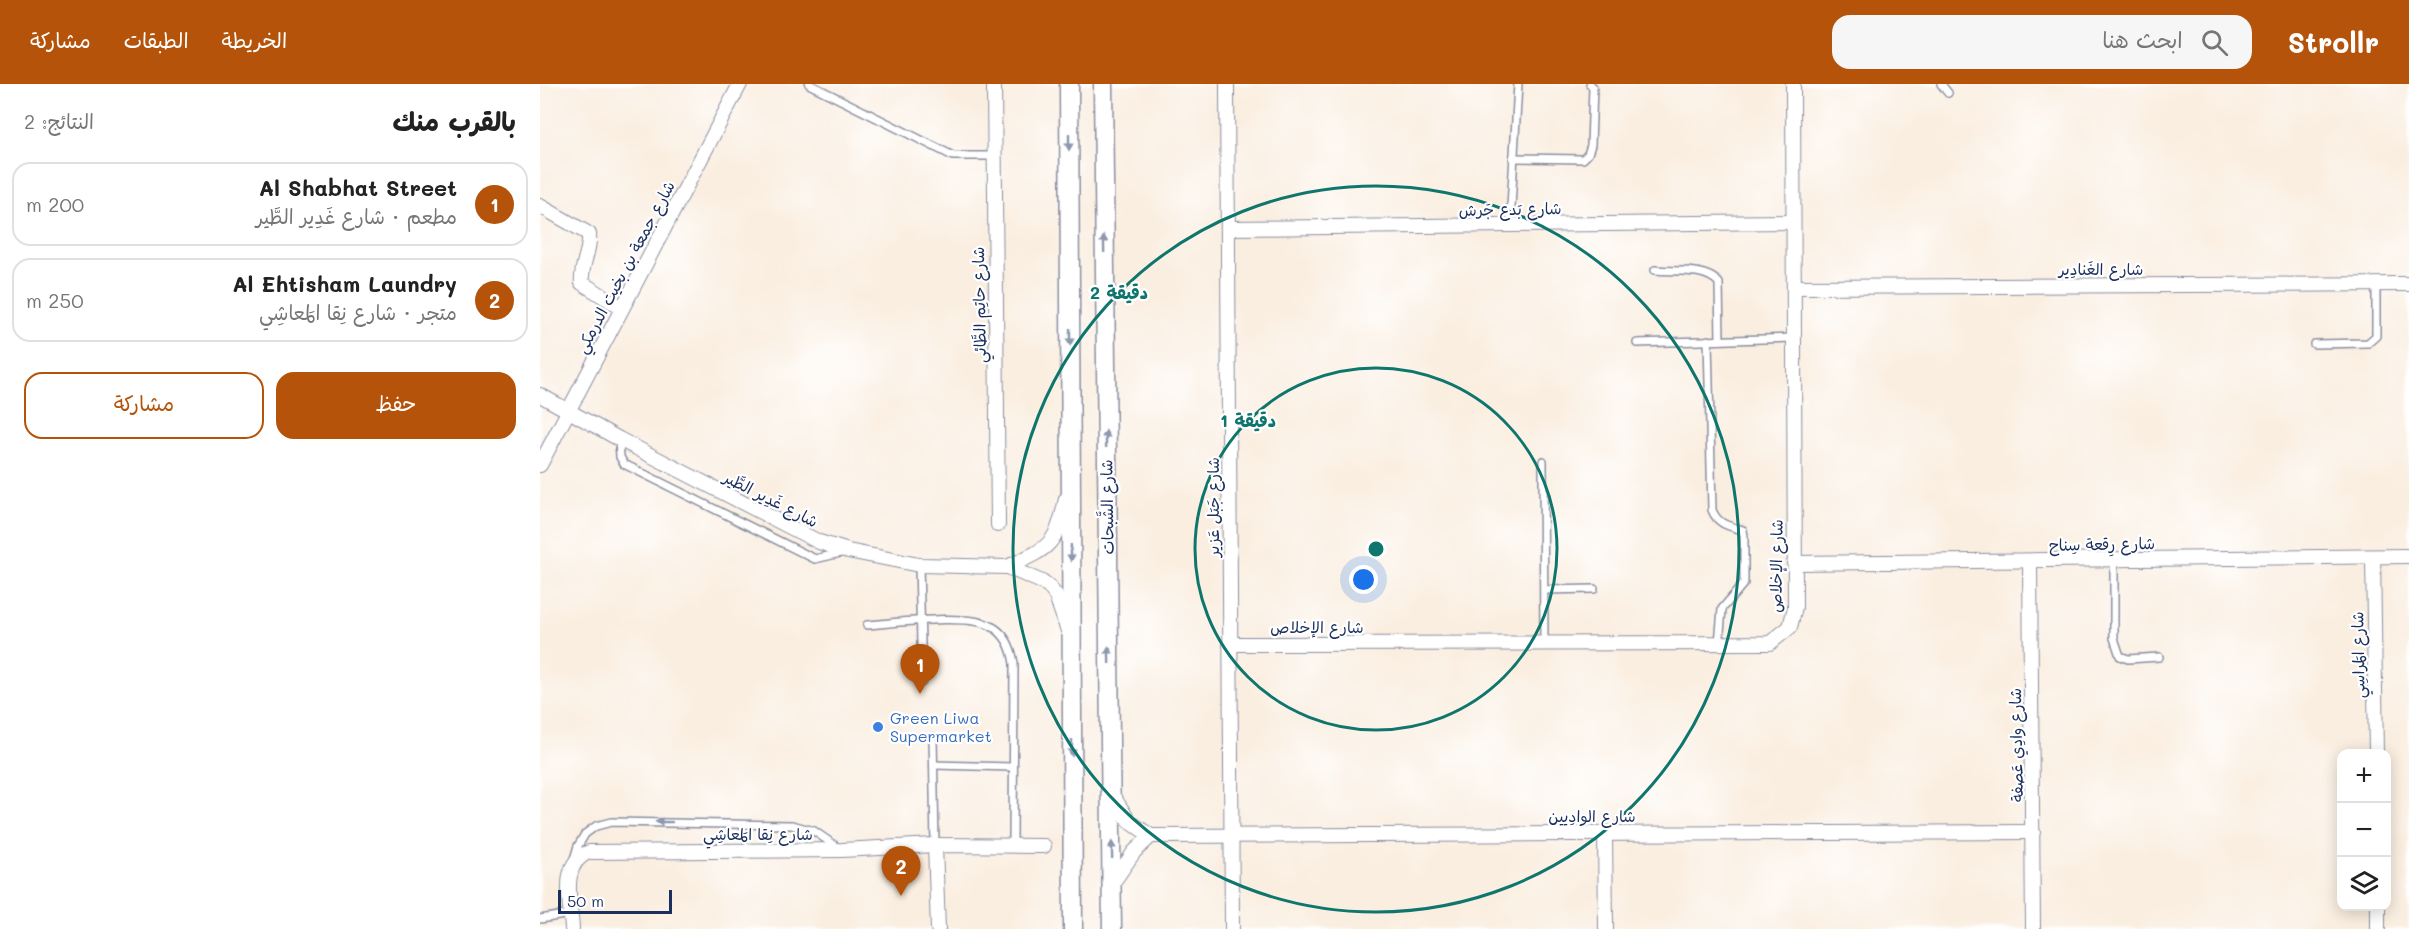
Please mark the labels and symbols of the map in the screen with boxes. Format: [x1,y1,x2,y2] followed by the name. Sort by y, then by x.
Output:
[1064,133,1074,152] one-way arrow
[570,177,683,359] street label: شارع جمعة بن بخيت الدرمكي
[1458,197,1562,222] street label: شارع بَدع جَرش
[1099,234,1109,253] one-way arrow
[967,247,995,363] street label: شارع حاتِم الطَّائي
[2057,258,2143,281] street label: شارع الغَنادِير
[1090,280,1148,304] text: 2 دقيقة
[1065,328,1074,347] one-way arrow
[1220,408,1276,432] text: 1 دقيقة
[1102,429,1111,448] one-way arrow
[1202,457,1225,559] street label: شارع جَبَل عَزير
[1095,459,1120,555] street label: شارع الشَّبحات
[718,465,822,533] street label: شارع غَدِير الطَّير
[1764,519,1789,613] street label: شارع الإخلاص
[2049,532,2155,557] street label: شارع رِقعة سِناح
[1366,539,1386,559] centre of rings
[1066,544,1075,563] one-way arrow
[1349,565,1378,594] your location
[2346,611,2374,699] street label: شارع المَراسِي
[1270,616,1364,639] street label: شارع الإخلاص
[900,644,940,694] pin: 1
[1104,645,1114,664] one-way arrow
[2004,688,2029,802] street label: شارع وادِي عَصفة
[890,707,992,746] place label: Green Liwa Supermarket
[871,720,885,734] marker: Green Liwa Supermarket
[1067,739,1077,758] one-way arrow
[1548,805,1636,828] street label: شارع الوادِيين
[655,817,674,826] one-way arrow
[703,823,813,849] street label: شارع نِقا المَعاشِي
[1107,840,1116,859] one-way arrow
[882,846,920,896] pin: 2
[558,887,672,914] scale bar

